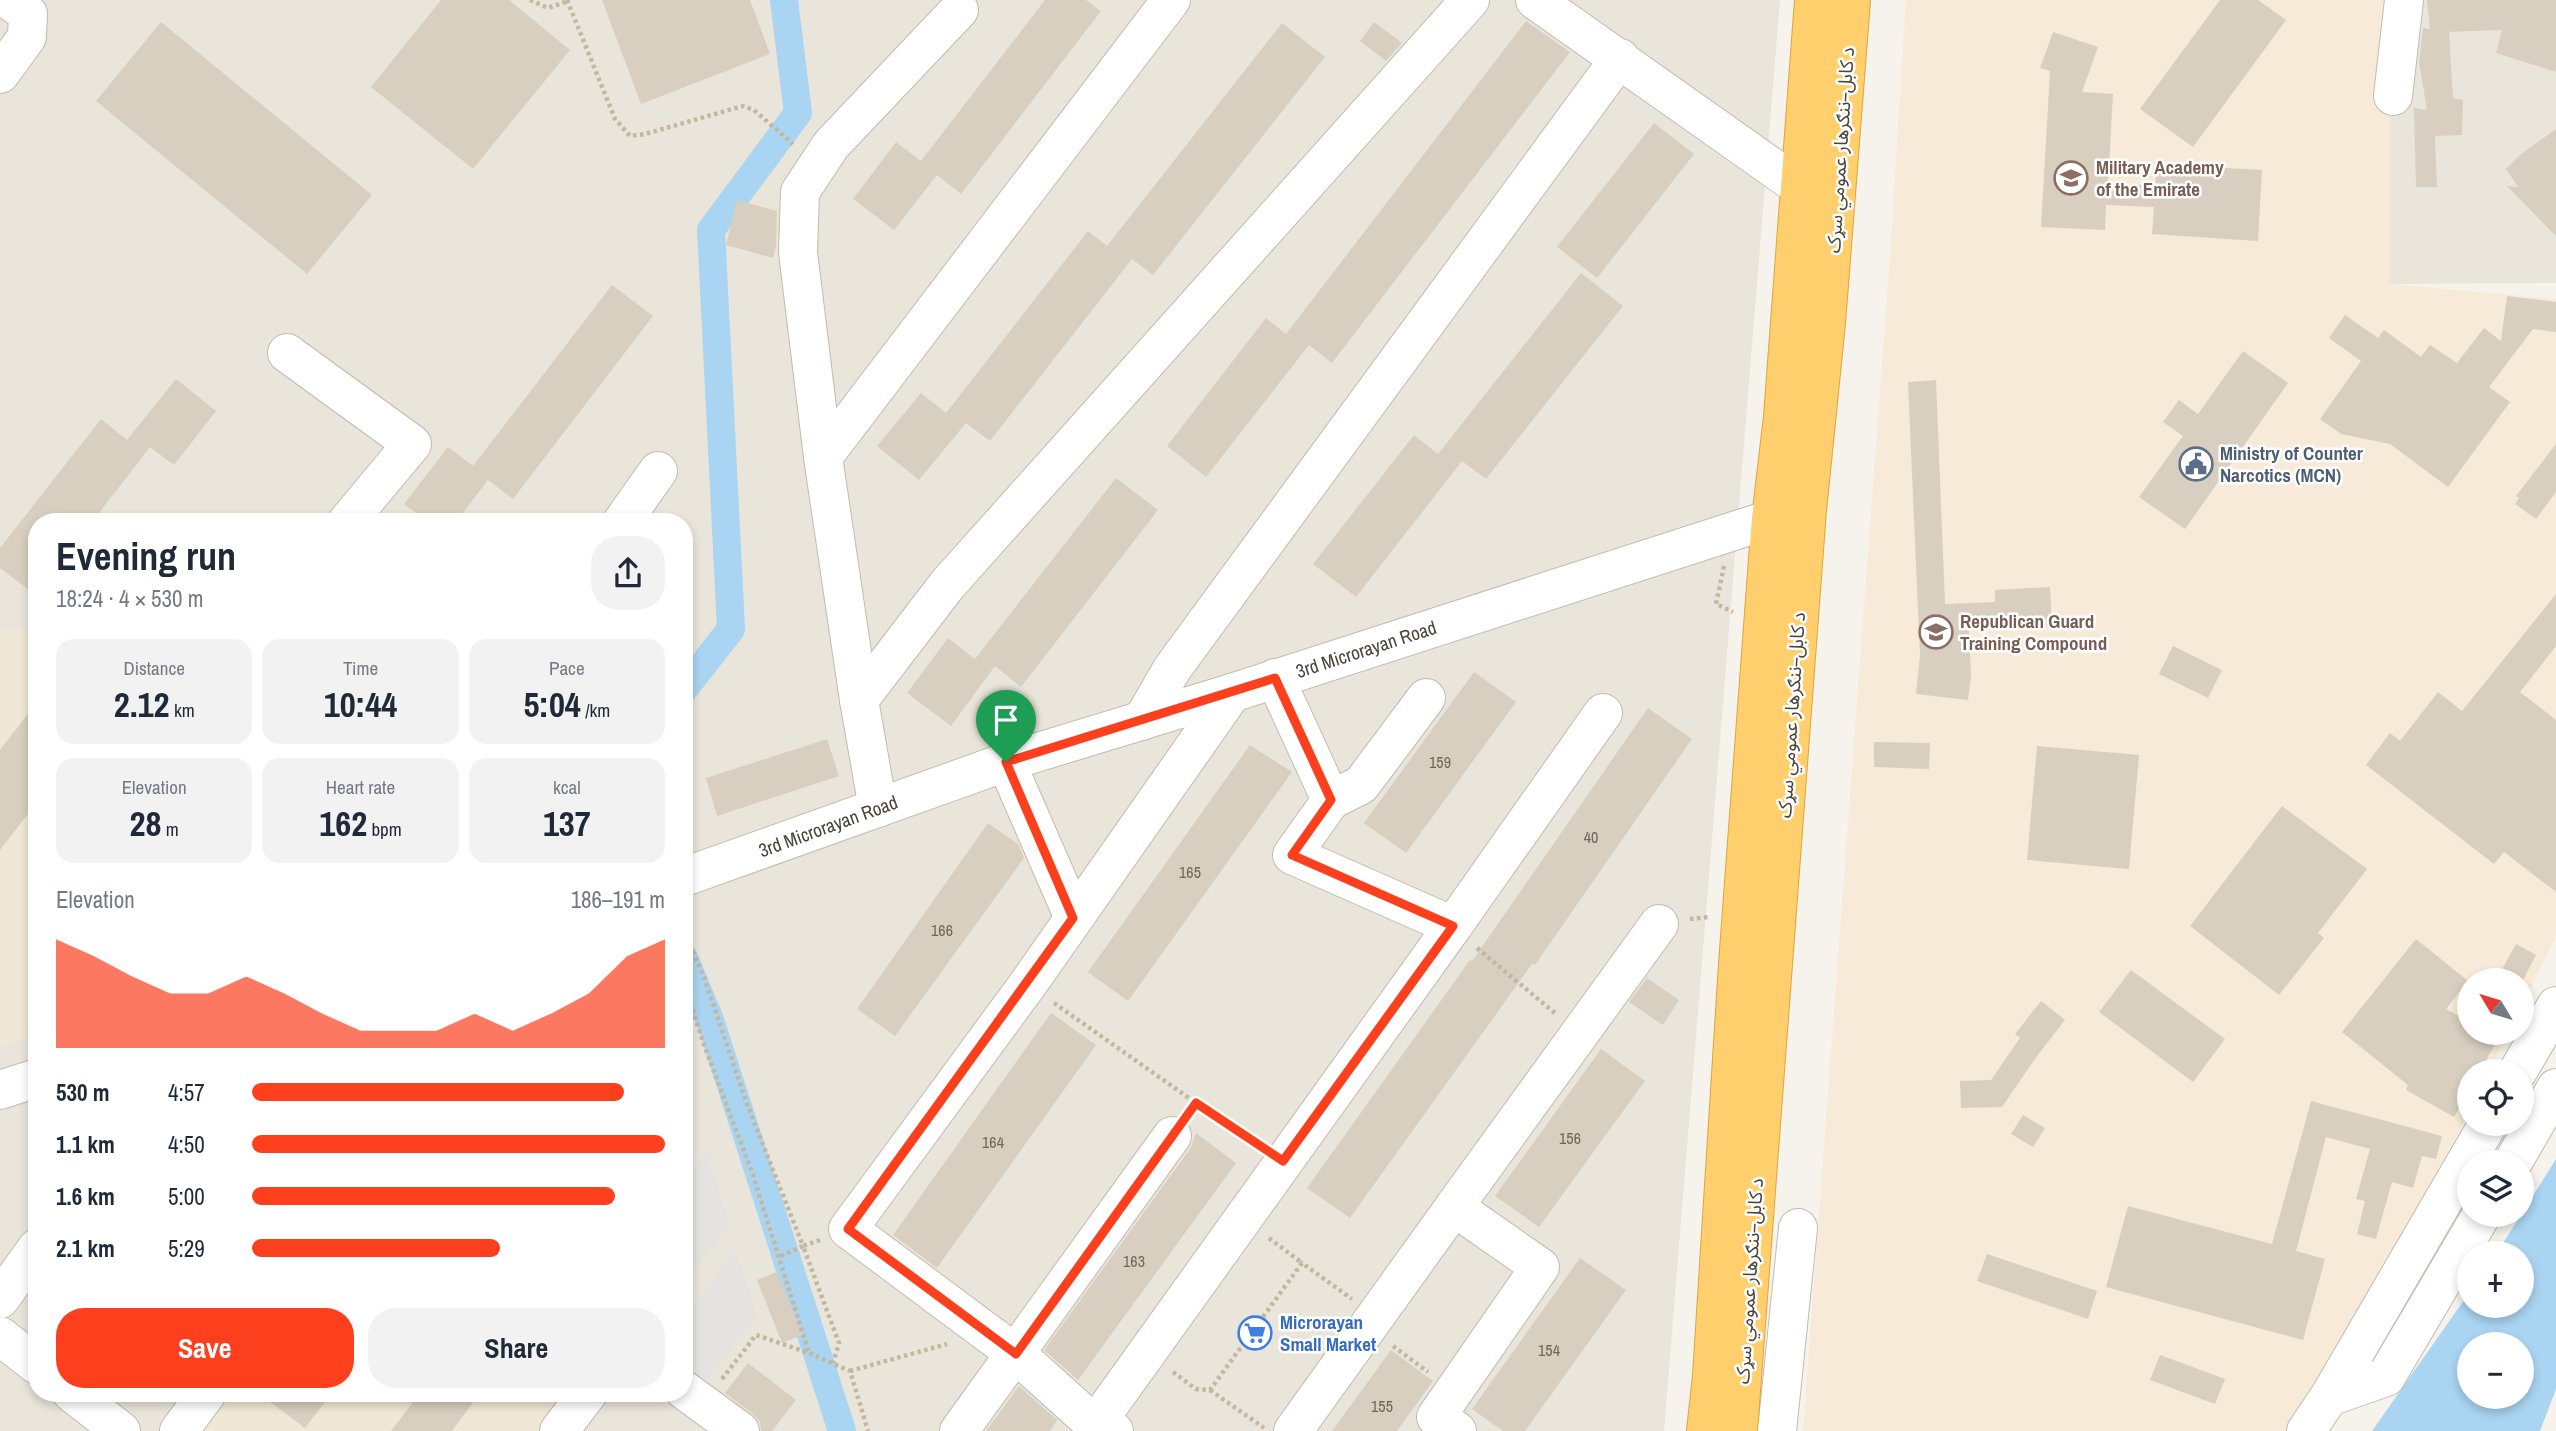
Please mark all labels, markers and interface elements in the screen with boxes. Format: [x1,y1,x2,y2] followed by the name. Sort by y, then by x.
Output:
[1820,46,1863,254] street label: د کابل–ننګرهار عمومي سړک
[2096,154,2224,202] place label: Military Academy of the Emirate
[2052,159,2090,197] school or university icon: Military Academy of the Emirate
[2220,440,2363,488] place label: Ministry of Counter Narcotics (MCN)
[2177,445,2215,483] public building icon: Ministry of Counter Narcotics (MCN)
[56,531,236,582] text: Evening run
[591,536,665,610] button: share
[56,583,203,614] text: 18:24 · 4 × 530 m
[1960,608,2107,656] place label: Republican Guard Training Compound
[1771,611,1814,819] street label: د کابل–ننګرهار عمومي سړک
[1917,613,1955,651] school or university icon: Republican Guard Training Compound
[1292,614,1440,684] street label: 3rd Microrayan Road
[123,655,185,681] text: Distance
[343,655,378,681] text: Time
[549,655,585,681] text: Pace
[114,681,170,728] text: 2.12
[324,681,397,728] text: 10:44
[523,681,581,728] text: 5:04
[976,690,1036,762] pin
[170,697,195,723] text: km
[581,697,610,723] text: /km
[987,701,1025,739] icon: arrive
[1429,751,1451,773] house number: 159
[122,774,187,800] text: Elevation
[326,774,395,800] text: Heart rate
[553,774,581,800] text: kcal
[755,789,901,863] street label: 3rd Microrayan Road
[130,800,161,847] text: 28
[319,800,367,847] text: 162
[543,800,591,847] text: 137
[161,816,179,842] text: m
[367,816,402,842] text: bpm
[1584,826,1598,848] house number: 40
[1179,861,1201,883] house number: 165
[56,884,135,915] text: Elevation
[571,884,665,915] text: 186–191 m
[931,919,953,941] house number: 166
[2457,968,2534,1045] north arrow
[2457,968,2534,1409] map controls
[2457,1059,2534,1136] button: locate
[56,1077,109,1108] text: 530 m
[168,1077,205,1108] text: 4:57
[1559,1127,1581,1149] house number: 156
[56,1129,115,1160] text: 1.1 km
[168,1129,205,1160] text: 4:50
[982,1131,1004,1153] house number: 164
[2457,1150,2534,1227] button: layers
[1729,1177,1772,1385] street label: د کابل–ننګرهار عمومي سړک
[56,1181,115,1212] text: 1.6 km
[168,1181,205,1212] text: 5:00
[56,1233,115,1264] text: 2.1 km
[168,1233,205,1264] text: 5:29
[2457,1241,2534,1318] button: +
[1123,1250,1145,1272] house number: 163
[56,1308,354,1388] button: Save
[368,1308,665,1388] button: Share
[1280,1309,1376,1357] place label: Microrayan Small Market
[1236,1314,1274,1352] supermarket icon: Microrayan Small Market
[2457,1332,2534,1409] button: −
[1538,1339,1560,1361] house number: 154
[1371,1395,1393,1417] house number: 155

